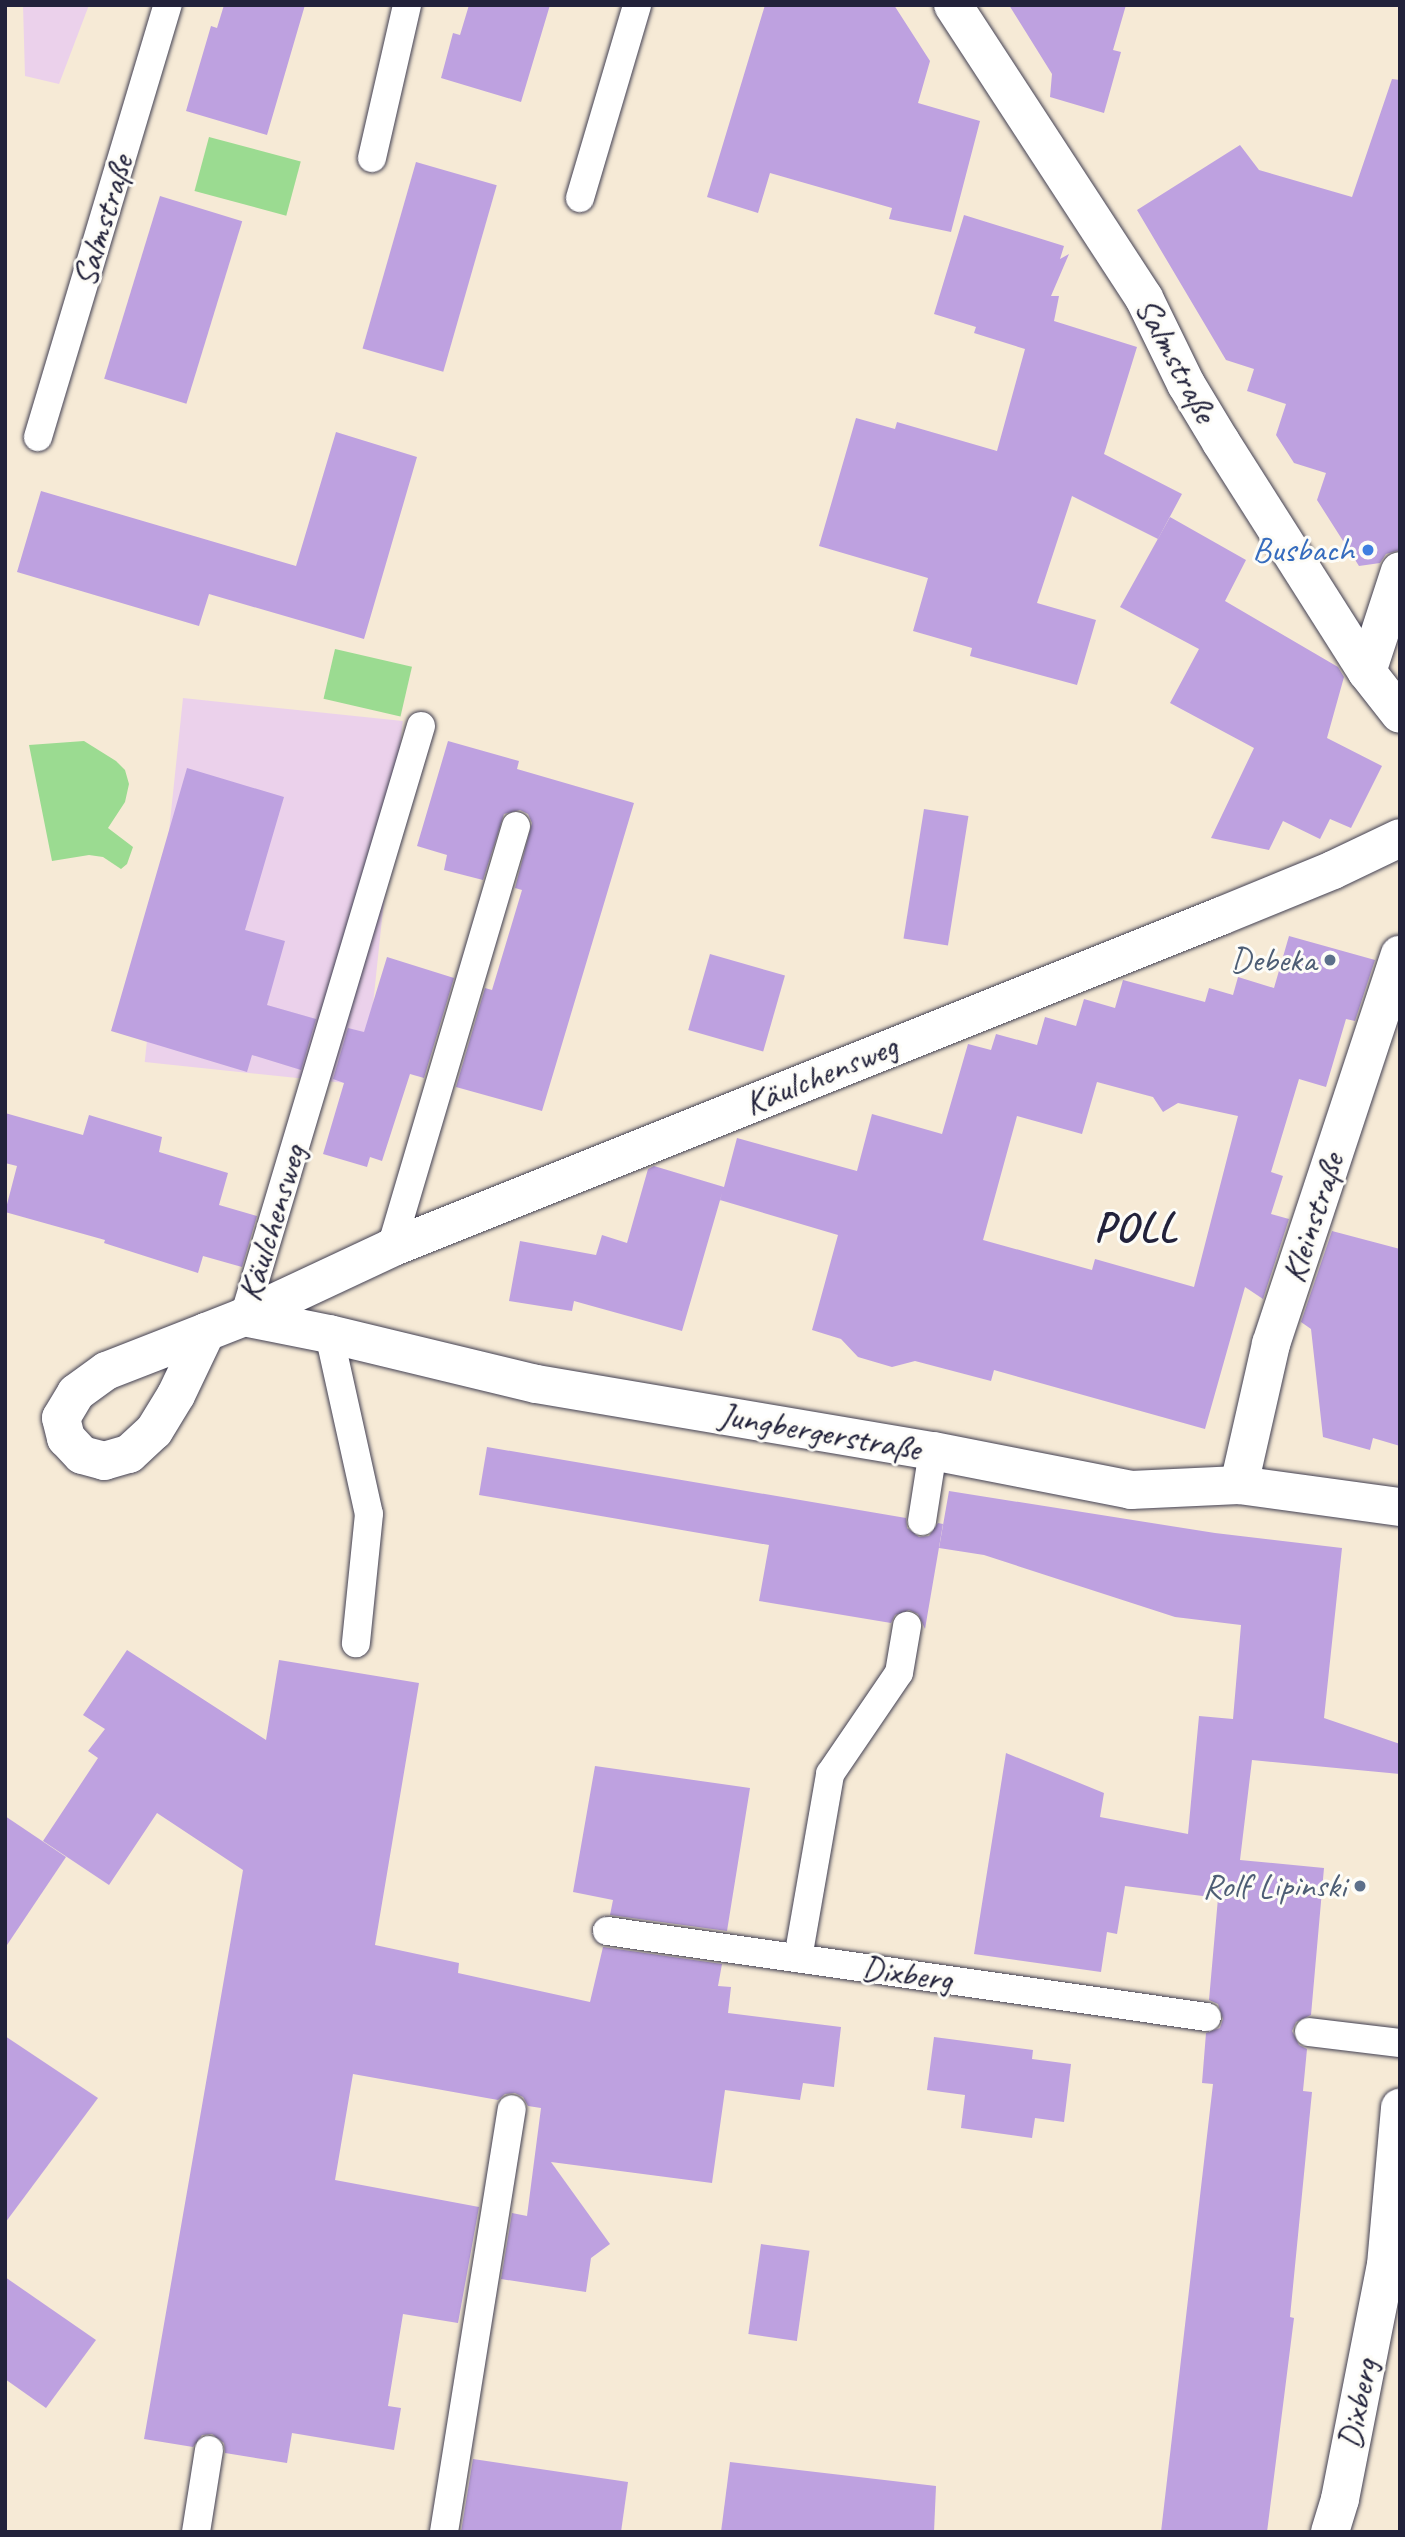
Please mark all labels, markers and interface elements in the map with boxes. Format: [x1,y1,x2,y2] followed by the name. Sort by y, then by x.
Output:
[63,150,143,292] street label: Salmstraße
[1126,291,1226,429] street label: Salmstraße
[1252,529,1354,571] place label: Busbach
[1360,542,1376,558] marker: Busbach
[1230,939,1316,981] place label: Debeka
[1322,952,1338,968] marker: Debeka
[738,1025,904,1125] street label: Käulchensweg
[228,1140,316,1306] street label: Käulchensweg
[1272,1148,1354,1288] street label: Kleinstraße
[1095,1202,1177,1252] district label: POLL
[716,1394,924,1470] street label: Jungbergerstraße
[1202,1865,1346,1907] place label: Rolf Lipinski
[1352,1878,1368,1894] marker: Rolf Lipinski
[859,1947,955,2001] street label: Dixberg
[1329,2355,1387,2453] street label: Dixberg

